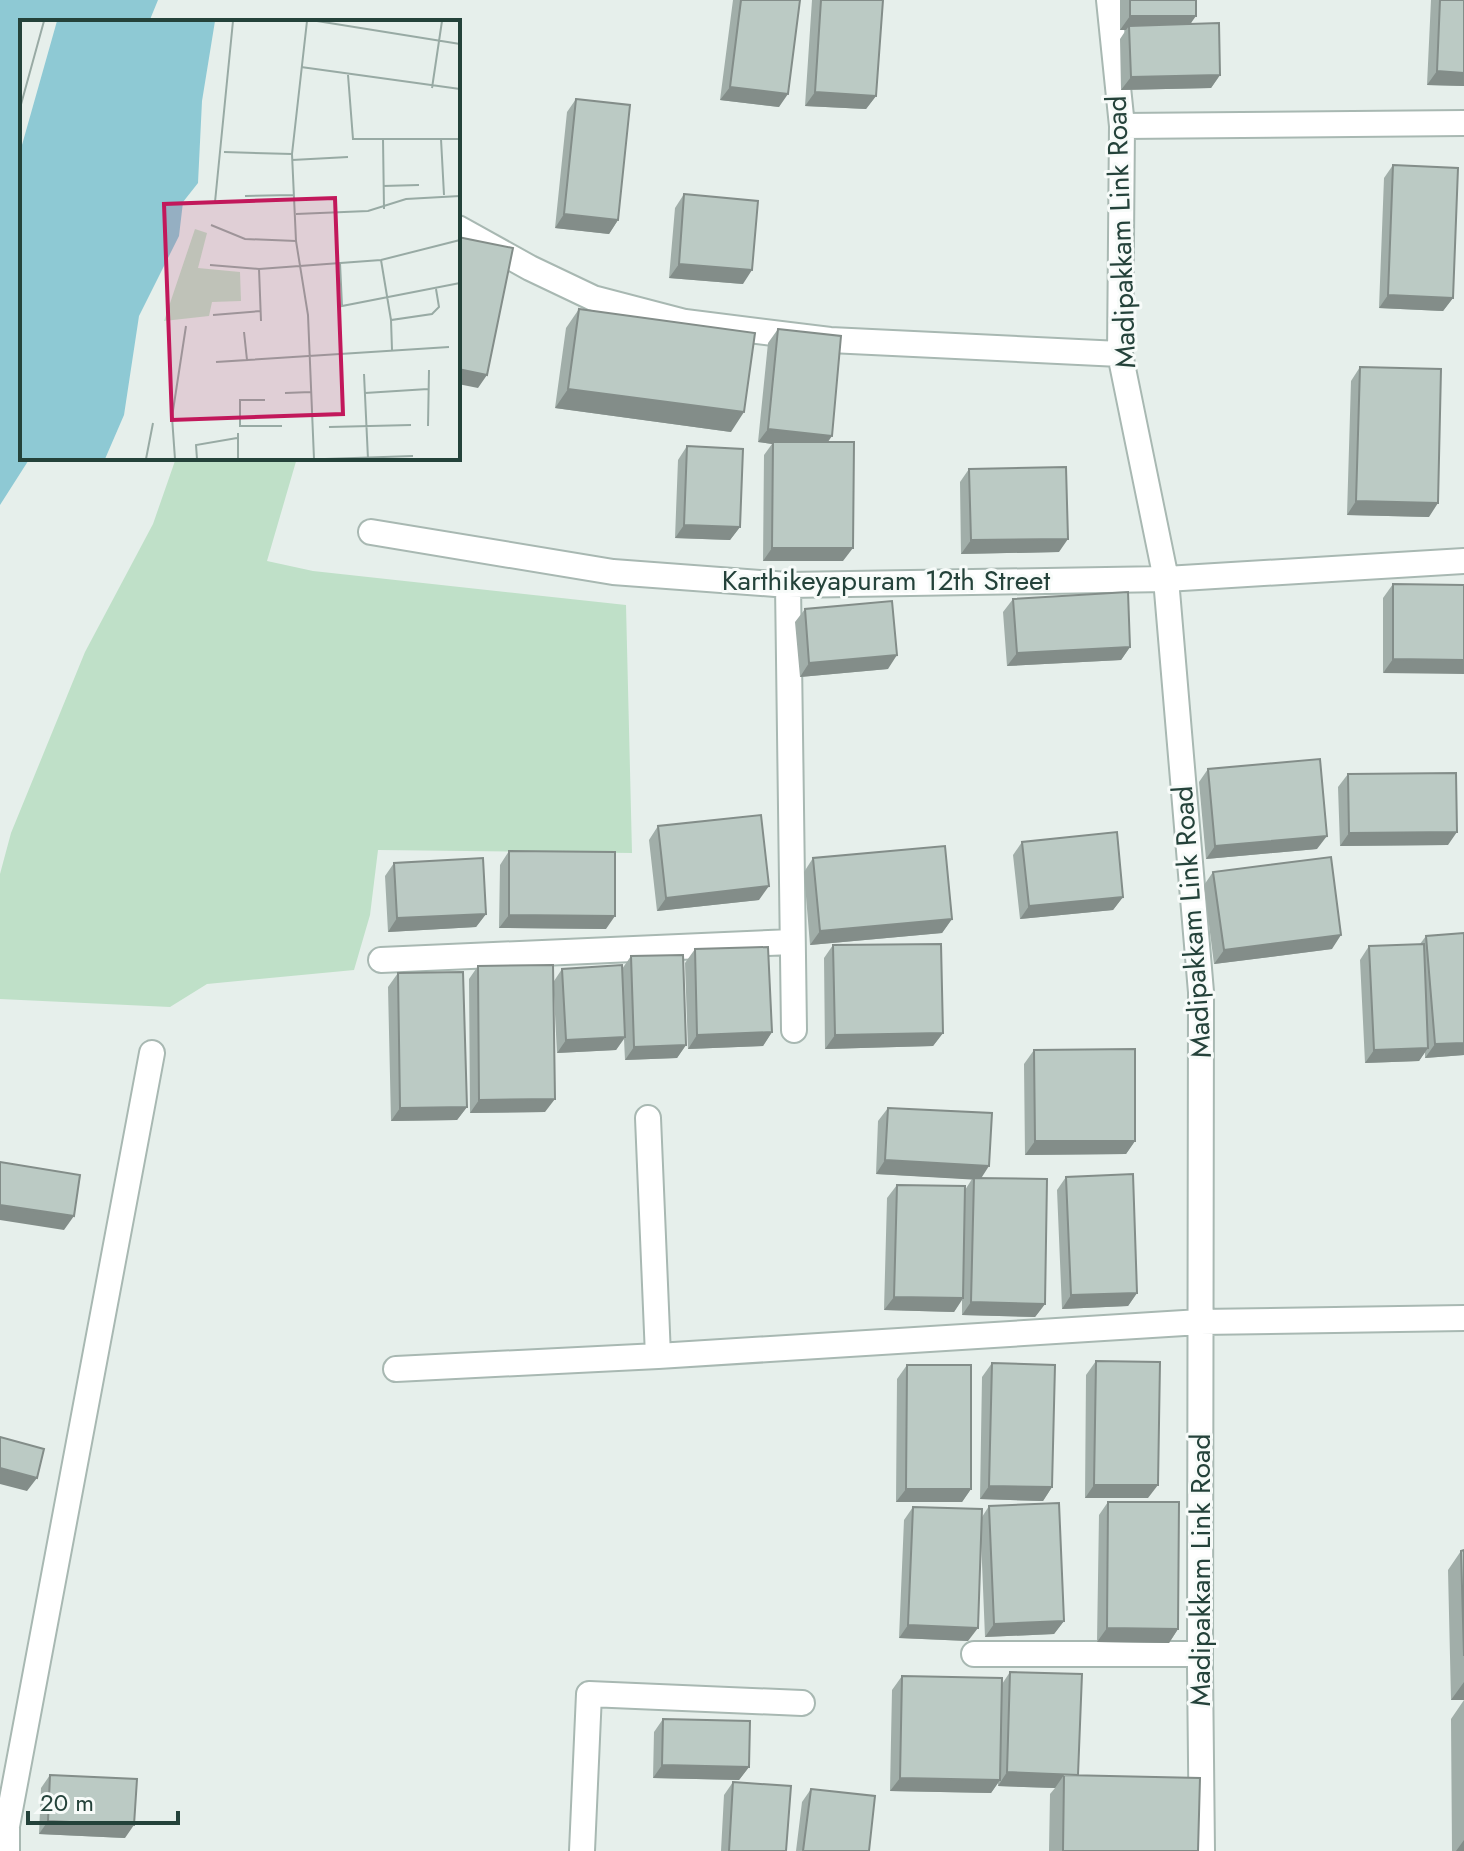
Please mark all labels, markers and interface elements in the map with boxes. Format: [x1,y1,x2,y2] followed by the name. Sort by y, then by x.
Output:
[20,20,460,460] inset map
[1096,95,1146,369] street label: Madipakkam Link Road
[722,560,1050,601] street label: Karthikeyapuram 12th Street
[1162,784,1222,1060] street label: Madipakkam Link Road
[1180,1434,1221,1706] street label: Madipakkam Link Road
[28,1775,178,1825] scale bar
[40,1785,94,1820] text: 20 m

